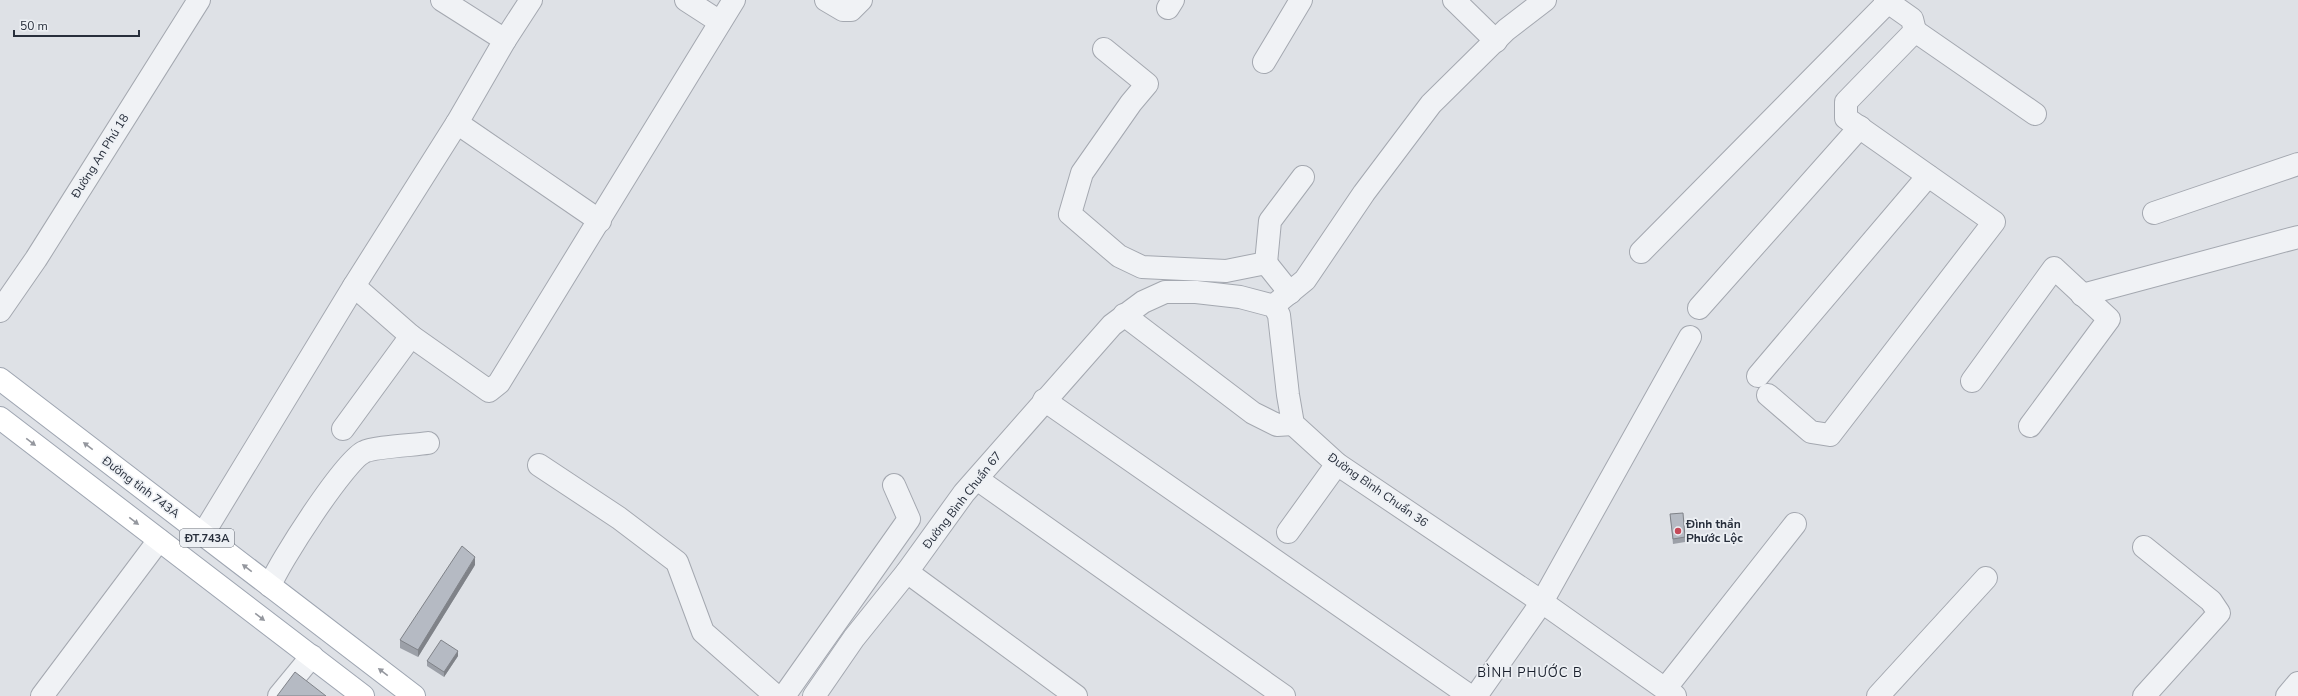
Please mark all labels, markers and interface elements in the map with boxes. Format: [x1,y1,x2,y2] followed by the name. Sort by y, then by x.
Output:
[14,12,139,38] scale bar
[20,18,48,34] text: 50 m
[67,111,132,202] street label: Đường An Phú 18
[26,438,36,446] one-way arrow
[82,442,93,451] one-way arrow
[918,448,1005,553] street label: Đường Bình Chuẩn 67
[1324,449,1431,531] street label: Đường Bình Chuẩn 36
[98,452,183,522] street label: Đường tỉnh 743A
[1685,516,1743,546] place label: Đình thần Phước Lộc
[129,517,140,525] one-way arrow
[1673,526,1683,536] marker: Đình thần Phước Lộc
[180,529,234,547] road number: ĐT.743A
[241,564,252,572] one-way arrow
[254,613,265,621] one-way arrow
[1477,663,1583,682] district label: BÌNH PHƯỚC B
[378,668,389,677] one-way arrow

